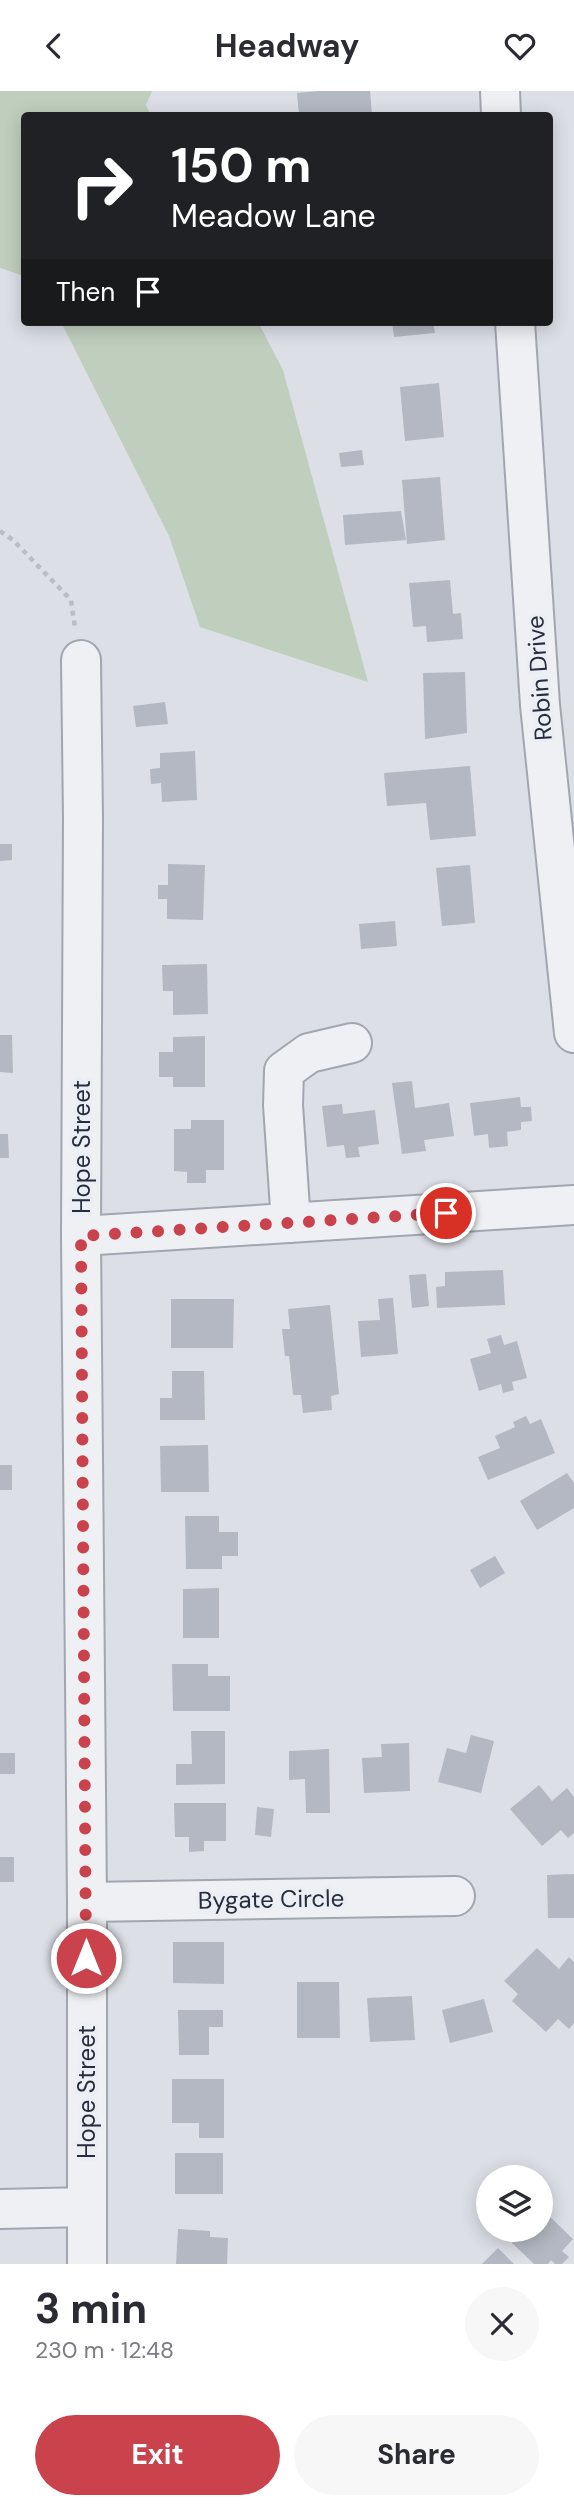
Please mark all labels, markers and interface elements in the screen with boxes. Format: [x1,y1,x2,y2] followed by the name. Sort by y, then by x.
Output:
[215,25,359,67] text: Headway
[35,27,73,65] icon: back
[501,27,539,65] icon: heart
[171,133,311,197] text: 150 m
[56,140,147,231] icon: right
[171,195,376,237] text: Meadow Lane
[129,273,167,311] icon: arrive
[56,275,115,309] text: Then
[519,614,559,742] street label: Robin Drive
[66,1080,97,1214] street label: Hope Street
[416,1183,476,1243] pin
[427,1194,465,1232] icon: arrive
[198,1882,344,1916] street label: Bygate Circle
[49,1921,123,1995] position arrow
[71,2025,102,2159] street label: Hope Street
[476,2165,553,2242] map controls
[476,2165,553,2242] button: layers
[35,2281,147,2336] text: 3 min
[465,2287,539,2361] button: close
[35,2335,174,2365] text: 230 m · 12:48
[35,2415,280,2495] button: Exit
[294,2415,539,2495] button: Share

